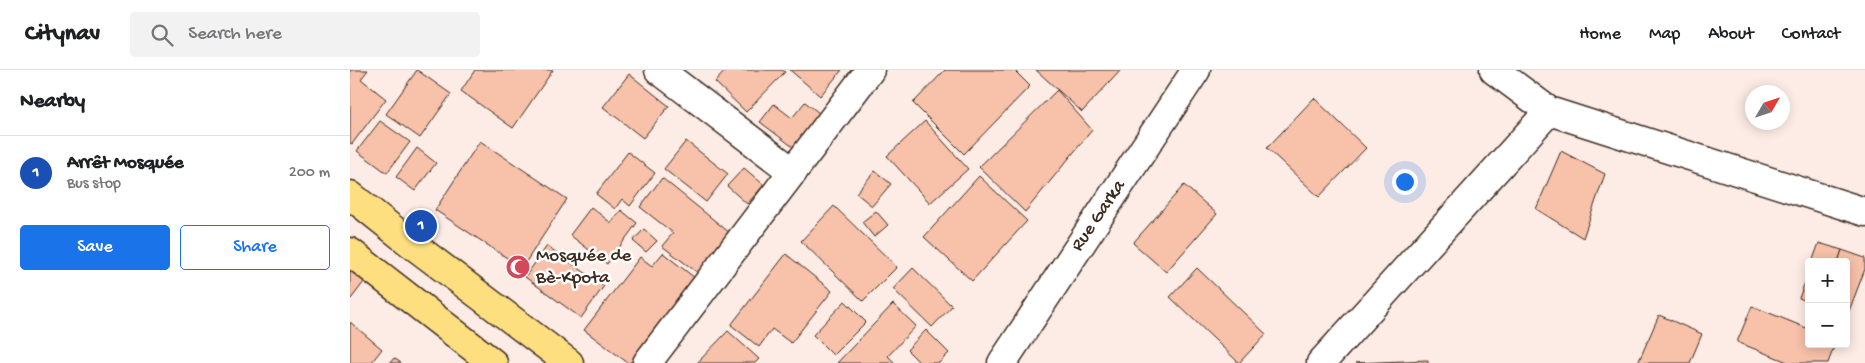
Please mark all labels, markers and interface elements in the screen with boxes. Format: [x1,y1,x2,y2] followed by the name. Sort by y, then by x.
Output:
[130,12,480,57] search box
[25,20,100,49] text: Citynav
[148,21,176,49] icon: search
[188,23,282,46] text: Search here
[1579,24,1621,45] text: Home
[1649,24,1680,45] text: Map
[1708,24,1754,45] text: About
[1782,24,1840,45] text: Contact
[1745,85,1790,130] north arrow
[20,90,85,115] text: Nearby
[67,152,184,175] text: Arrêt Mosquée
[33,164,39,183] text: 1
[289,164,330,183] text: 200 m
[1392,169,1418,195] your location
[67,175,121,194] text: Bus stop
[1067,175,1132,256] street label: Rue Garka
[405,207,437,245] pin: 1
[20,225,170,270] button: Save
[180,225,330,270] button: Share
[535,245,632,290] place label: Mosquée de Bè-Kpota
[505,254,531,280] mosque icon: Mosquée de Bè-Kpota
[1805,258,1850,348] map controls
[1805,258,1850,303] button: +
[1805,303,1850,348] button: −

